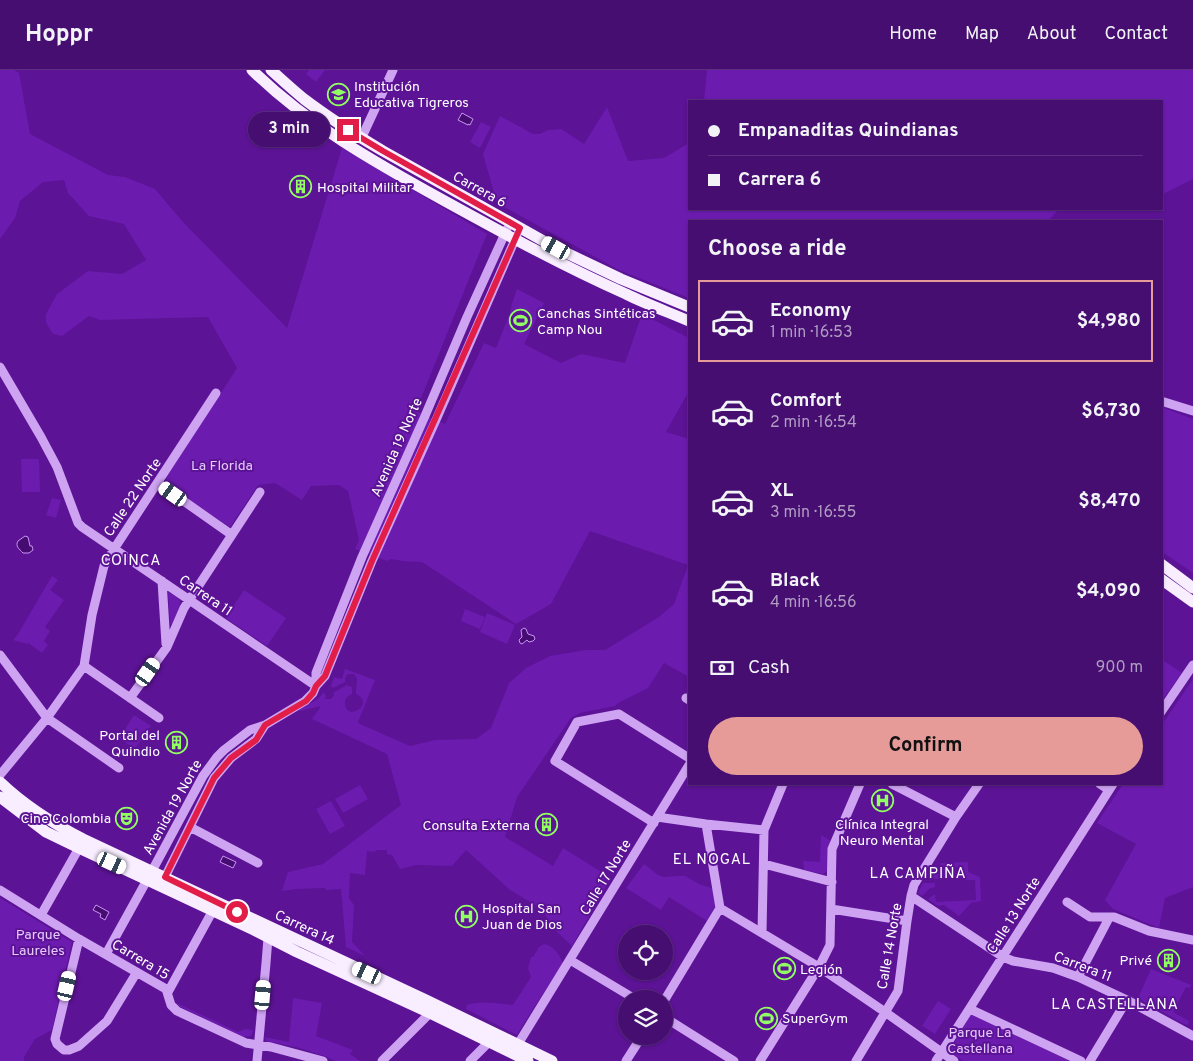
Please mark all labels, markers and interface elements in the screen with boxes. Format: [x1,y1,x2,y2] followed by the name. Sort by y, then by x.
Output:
[25,20,93,50] text: Hoppr
[889,23,937,46] text: Home
[965,23,999,46] text: Map
[1027,23,1076,46] text: About
[1104,23,1168,46] text: Contact
[354,79,469,112] place label: Institución Educativa Tigreros
[326,82,350,106] school or university icon: Institución Educativa Tigreros
[248,112,330,148] callout: 3 min
[268,119,310,139] text: 3 min
[337,119,359,141] route end
[738,119,959,143] text: Empanaditas Quindianas
[738,168,821,192] text: Carrera 6
[449,169,509,212] street label: Carrera 6
[289,175,313,199] building icon: Hospital Militar
[317,180,413,197] place label: Hospital Militar
[539,234,572,262] car
[708,236,846,263] text: Choose a ride
[710,299,755,344] icon: car
[770,299,851,323] text: Economy
[537,306,656,339] place label: Canchas Sintéticas Camp Nou
[509,309,533,333] sports icon: Canchas Sintéticas Camp Nou
[1077,309,1141,333] text: $4,980
[770,323,853,343] text: 1 min · 16:53
[710,389,755,434] icon: car
[770,389,842,413] text: Comfort
[368,396,427,500] street label: Avenida 19 Norte
[1081,399,1141,423] text: $6,730
[770,413,857,433] text: 2 min · 16:54
[101,455,166,540] street label: Calle 22 Norte
[191,458,253,475] park label: La Florida
[156,479,189,509] car
[710,479,755,524] icon: car
[770,479,793,503] text: XL
[1078,489,1141,513] text: $8,470
[770,503,857,523] text: 3 min · 16:55
[101,552,161,571] district label: COINCA
[710,569,755,614] icon: car
[770,569,820,593] text: Black
[175,572,235,620] street label: Carrera 11
[1076,579,1141,603] text: $4,090
[770,593,856,613] text: 4 min · 16:56
[708,654,736,682] icon: cash
[133,655,162,689] car
[748,656,790,680] text: Cash
[1096,658,1143,678] text: 900 m
[708,717,1143,775] button: Confirm
[99,728,160,761] place label: Portal del Quindio
[164,731,188,755] building icon: Portal del Quindio
[140,757,207,858] street label: Avenida 19 Norte
[870,789,894,813] hospital icon: Clínica Integral Neuro Mental
[115,806,139,830] theatre icon: Cine Colombia
[20,811,111,828] place label: Cine Colombia
[534,813,558,837] building icon: Consulta Externa
[835,817,929,850] place label: Clínica Integral Neuro Mental
[422,818,530,835] place label: Consulta Externa
[577,837,636,919] street label: Calle 17 Norte
[95,850,128,876] car
[673,851,751,870] district label: EL NOGAL
[869,864,967,884] district label: LA CAMPIÑA
[984,874,1045,957] street label: Calle 13 Norte
[226,901,248,923] route start
[482,901,562,934] place label: Hospital San Juan de Dios
[875,902,906,991] street label: Calle 14 Norte
[454,904,478,928] hospital icon: Hospital San Juan de Dios
[272,907,337,950] street label: Carrera 14
[618,925,673,1045] map controls
[618,925,673,980] button: locate
[11,927,65,960] park label: Parque Laureles
[108,936,172,984] street label: Carrera 15
[1156,948,1180,972] building icon: Privé
[1051,949,1114,986] street label: Carrera 11
[1120,953,1152,970] place label: Privé
[772,957,796,981] sports icon: Legión
[350,960,383,986] car
[800,962,843,979] place label: Legión
[56,970,77,1002] car
[254,979,271,1011] car
[618,990,673,1045] button: layers
[1051,996,1179,1015] district label: LA CASTELLANA
[754,1006,778,1030] sports icon: SuperGym
[782,1011,848,1028] place label: SuperGym
[947,1025,1013,1058] park label: Parque La Castellana

